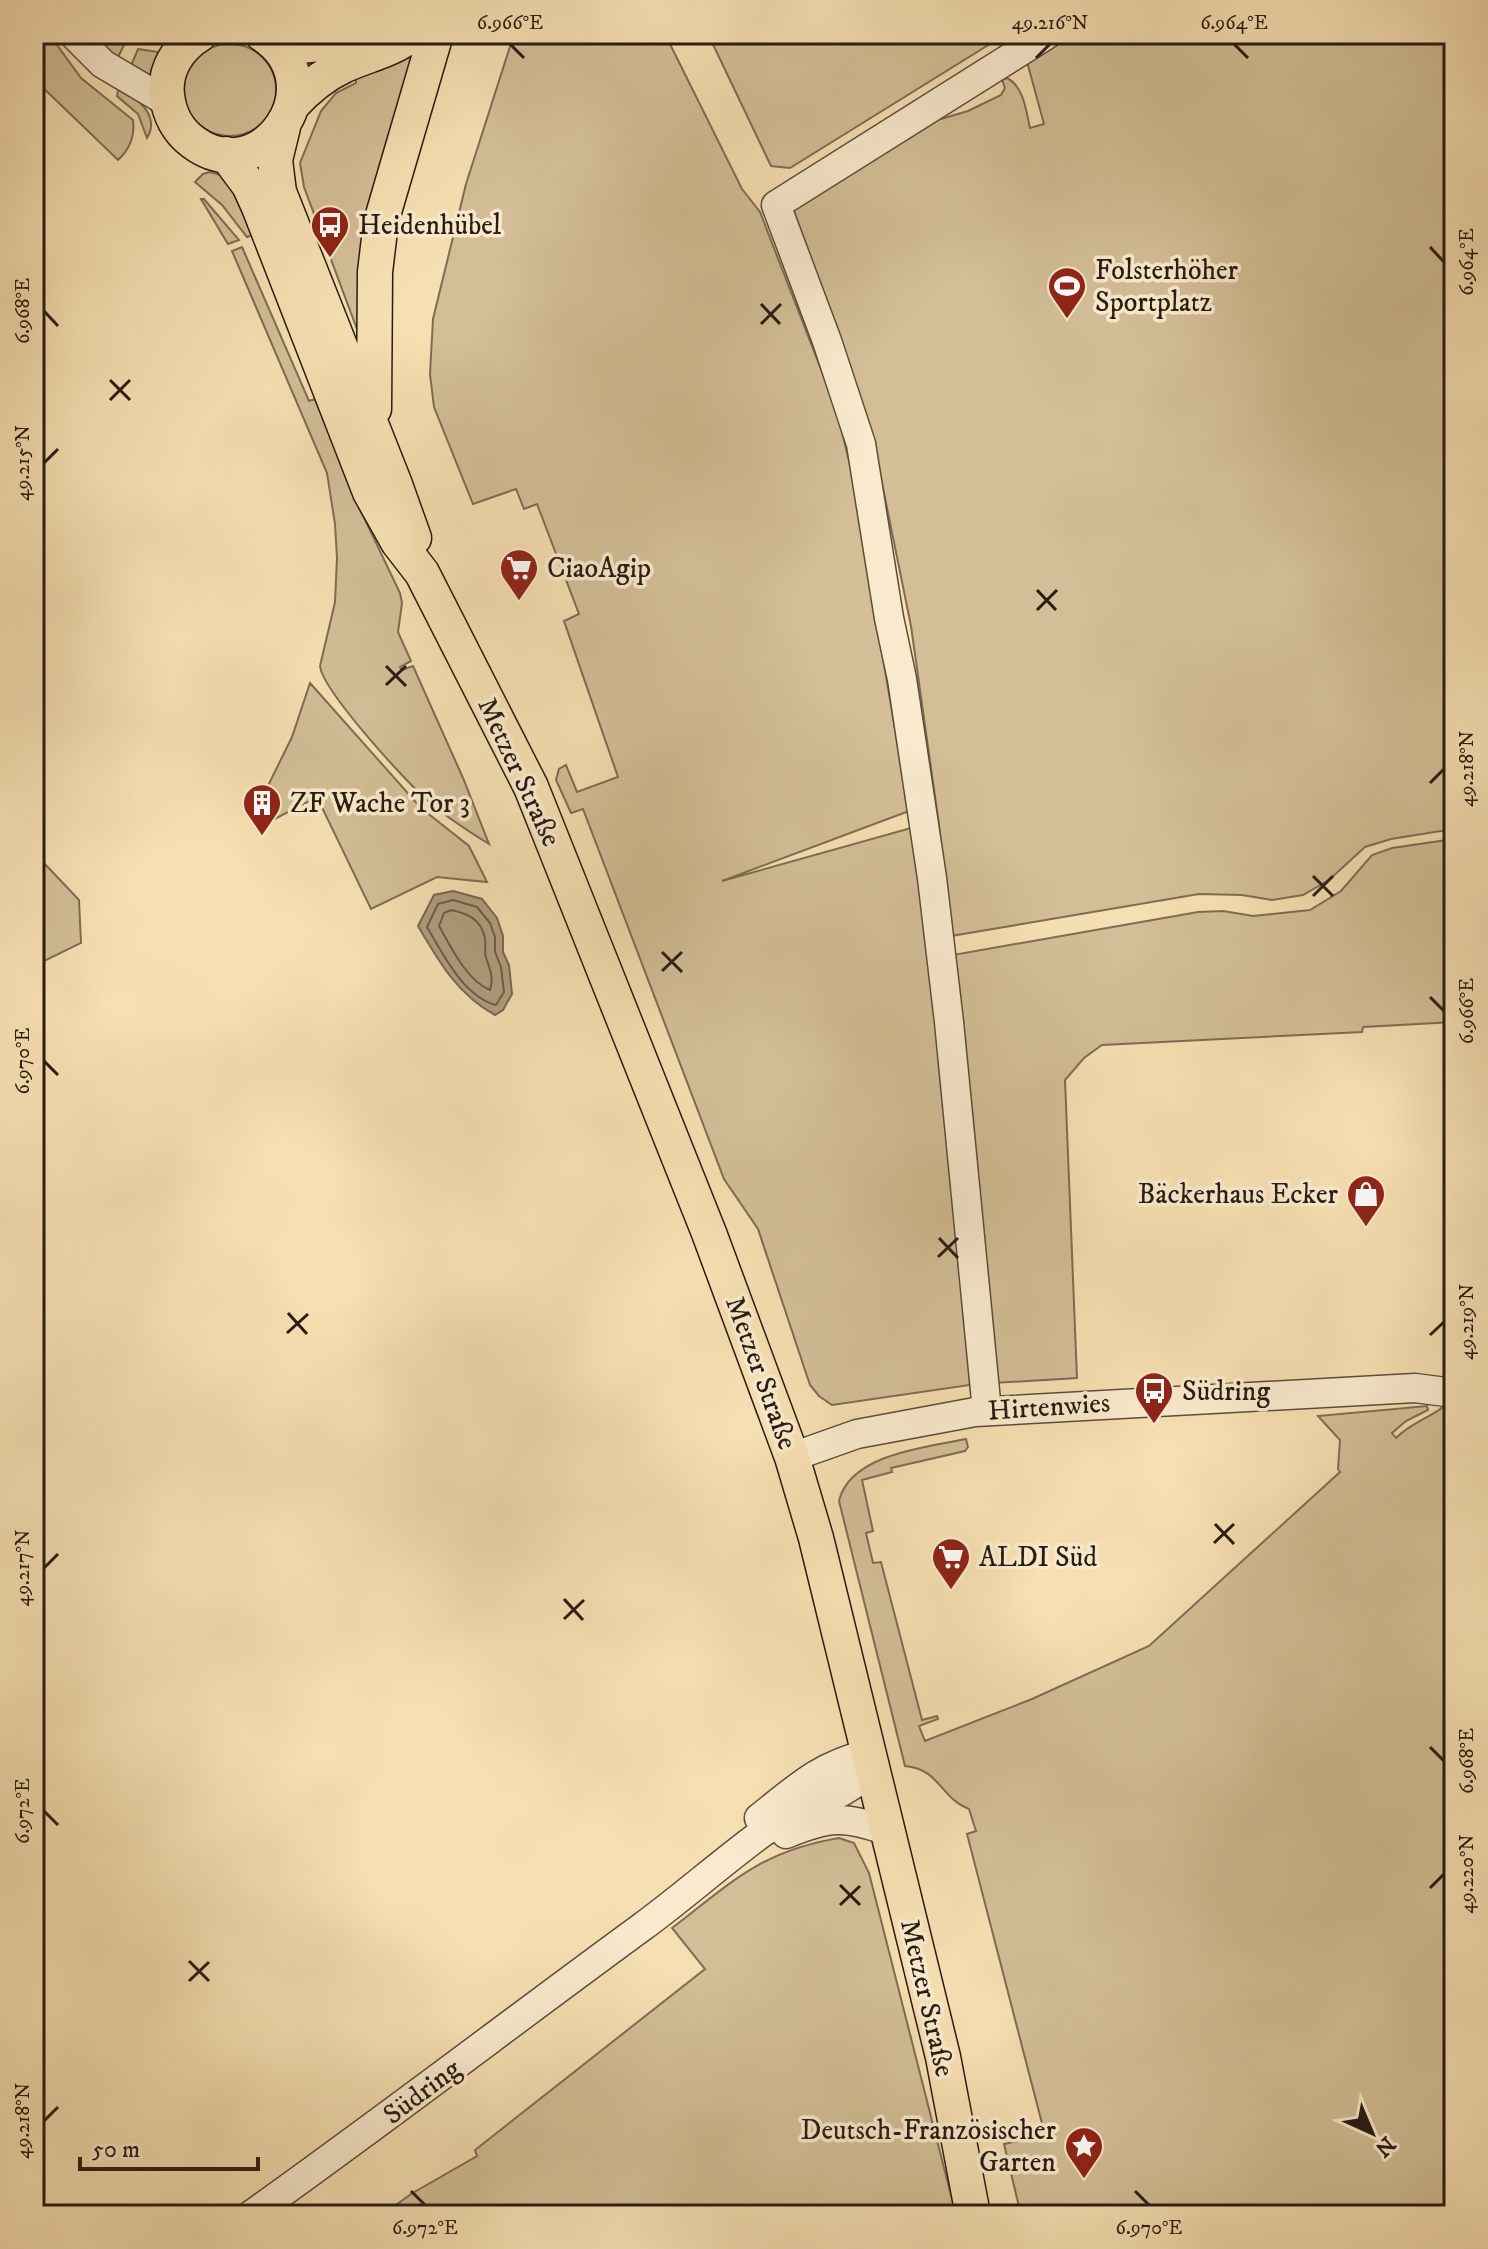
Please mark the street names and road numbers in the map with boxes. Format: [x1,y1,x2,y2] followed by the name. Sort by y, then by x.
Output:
[469,692,569,852] street label: Metzer Straße
[717,1292,805,1454] street label: Metzer Straße
[987,1385,1111,1429] street label: Hirtenwies
[892,1916,962,2080] street label: Metzer Straße
[376,2051,468,2132] street label: Südring

